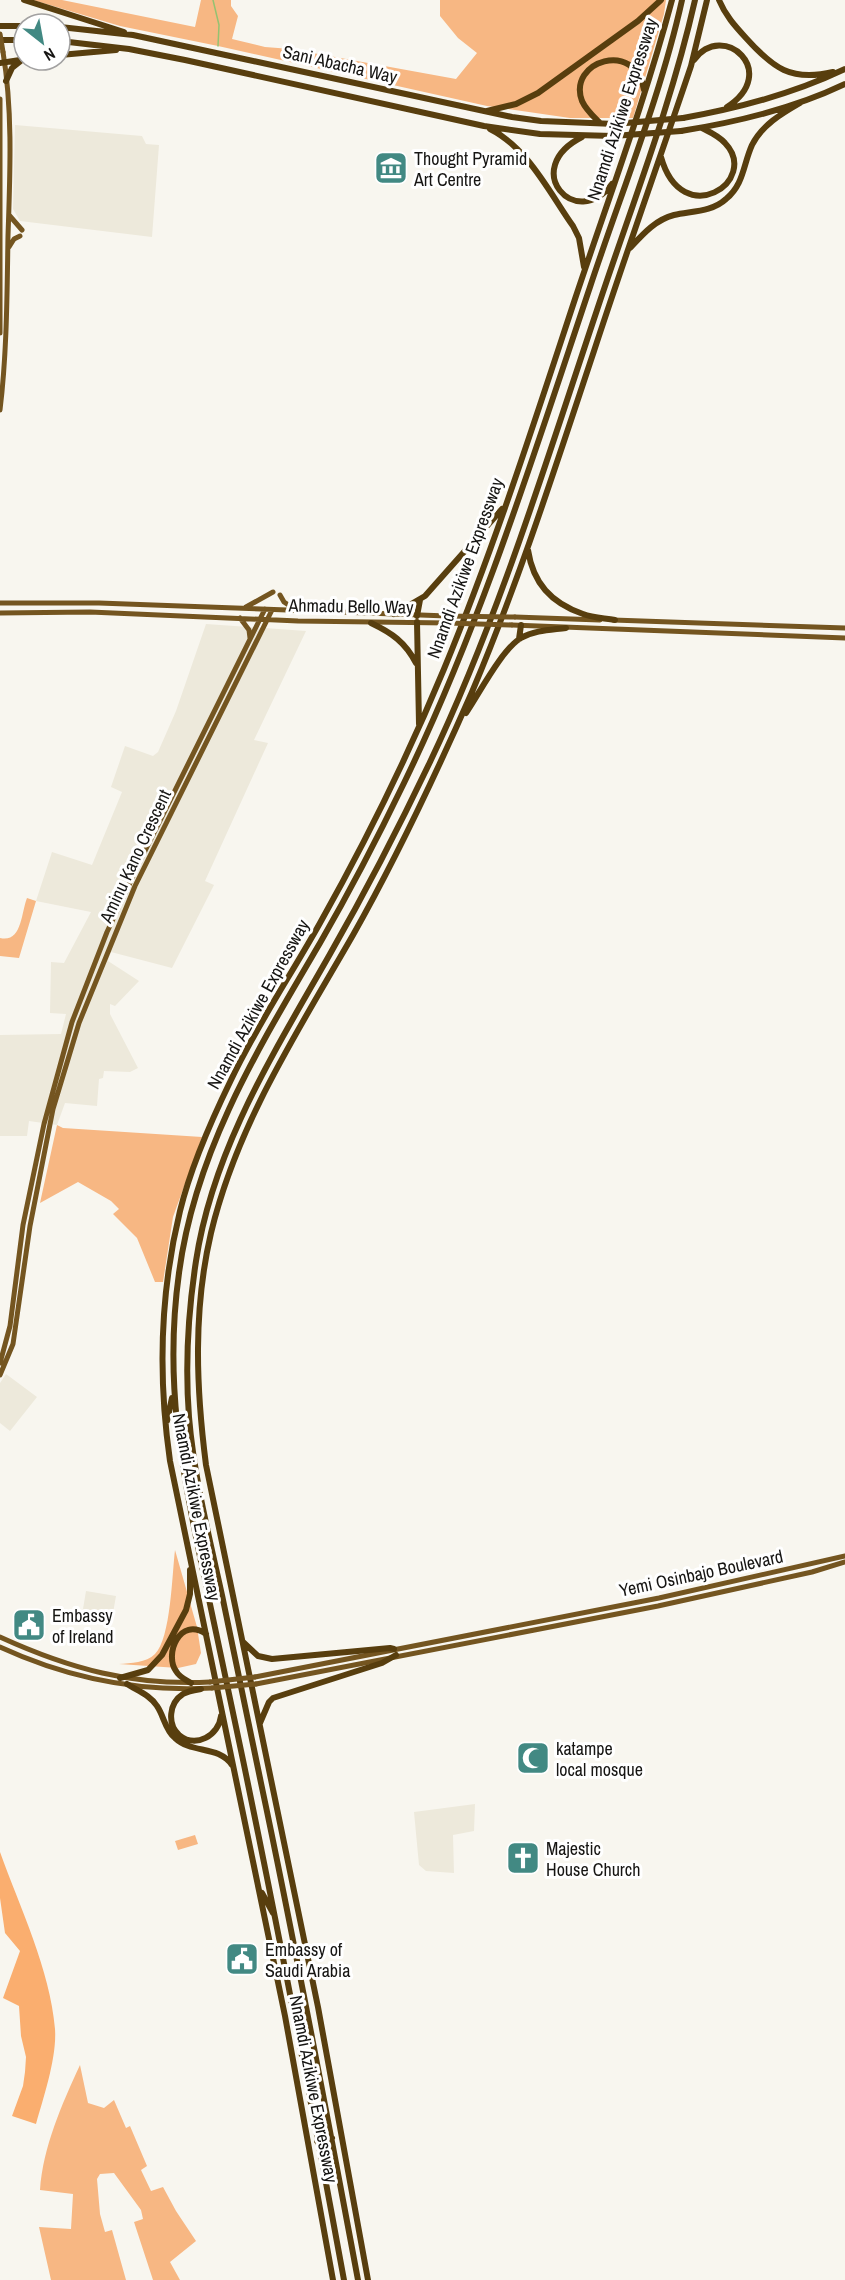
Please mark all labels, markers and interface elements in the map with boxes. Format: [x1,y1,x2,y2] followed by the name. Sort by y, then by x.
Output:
[12,12,72,72] north arrow
[581,14,663,203] street label: Nnamdi Azikiwe Expressway
[280,39,400,89] street label: Sani Abacha Way
[40,43,59,67] text: N
[413,146,527,192] place label: Thought Pyramid Art Centre
[373,150,409,186] museum icon: Thought Pyramid Art Centre
[421,474,510,662] street label: Nnamdi Azikiwe Expressway
[287,592,414,620] street label: Ahmadu Bello Way
[93,785,177,928] street label: Aminu Kano Crescent
[201,914,315,1093] street label: Nnamdi Azikiwe Expressway
[167,1411,228,1603] street label: Nnamdi Azikiwe Expressway
[617,1543,785,1603] street label: Yemi Osinbajo Boulevard
[52,1603,114,1649] place label: Embassy of Ireland
[11,1607,47,1643] public building icon: Embassy of Ireland
[556,1736,643,1782] place label: katampe local mosque
[515,1740,551,1776] mosque icon: katampe local mosque
[546,1836,640,1882] place label: Majestic House Church
[505,1840,541,1876] church icon: Majestic House Church
[265,1937,350,1983] place label: Embassy of Saudi Arabia
[224,1941,260,1977] public building icon: Embassy of Saudi Arabia
[284,1993,345,2185] street label: Nnamdi Azikiwe Expressway

